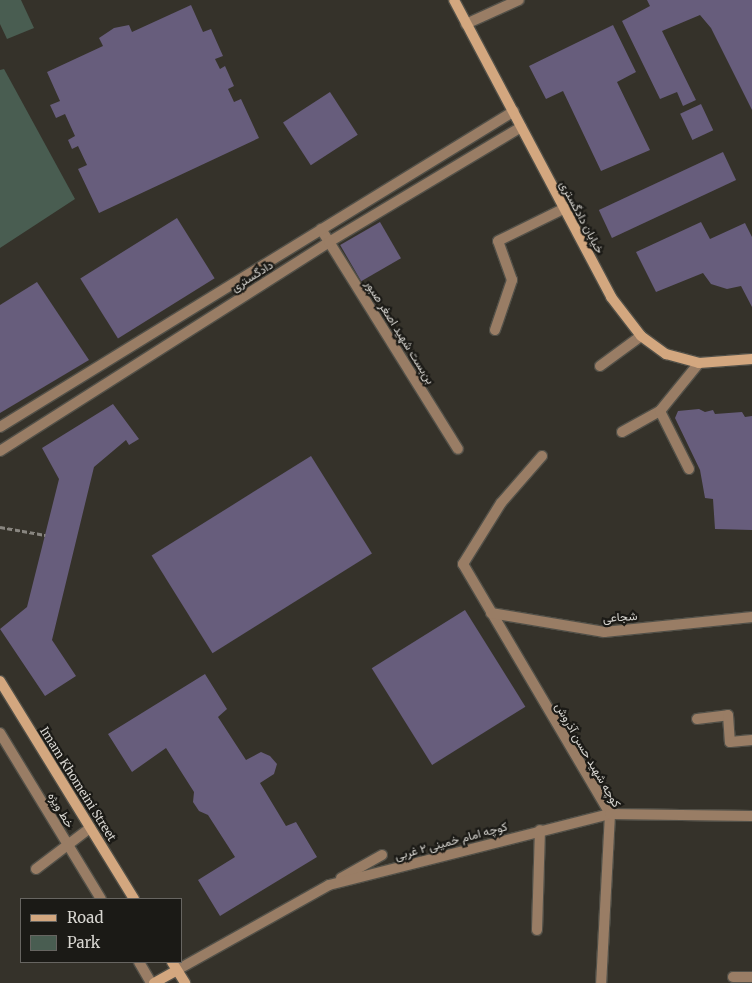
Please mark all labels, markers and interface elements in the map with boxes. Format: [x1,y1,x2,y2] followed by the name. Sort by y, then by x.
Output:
[557,178,607,256] street label: خیابان دادگستری
[228,257,276,295] street label: دادگستری
[362,277,438,387] street label: بن‌بست شهید اصغر صبور
[602,609,638,625] street label: شجاعی
[552,700,624,810] street label: کوچه شهید حسن آذروش
[37,724,119,844] street label: Imam Khomeini Street
[45,790,77,830] street label: خط ویژه
[393,819,509,863] street label: کوچه امام خمینی ۲ غربی
[20,898,182,963] legend
[67,908,103,927] text: Road
[67,933,100,952] text: Park

